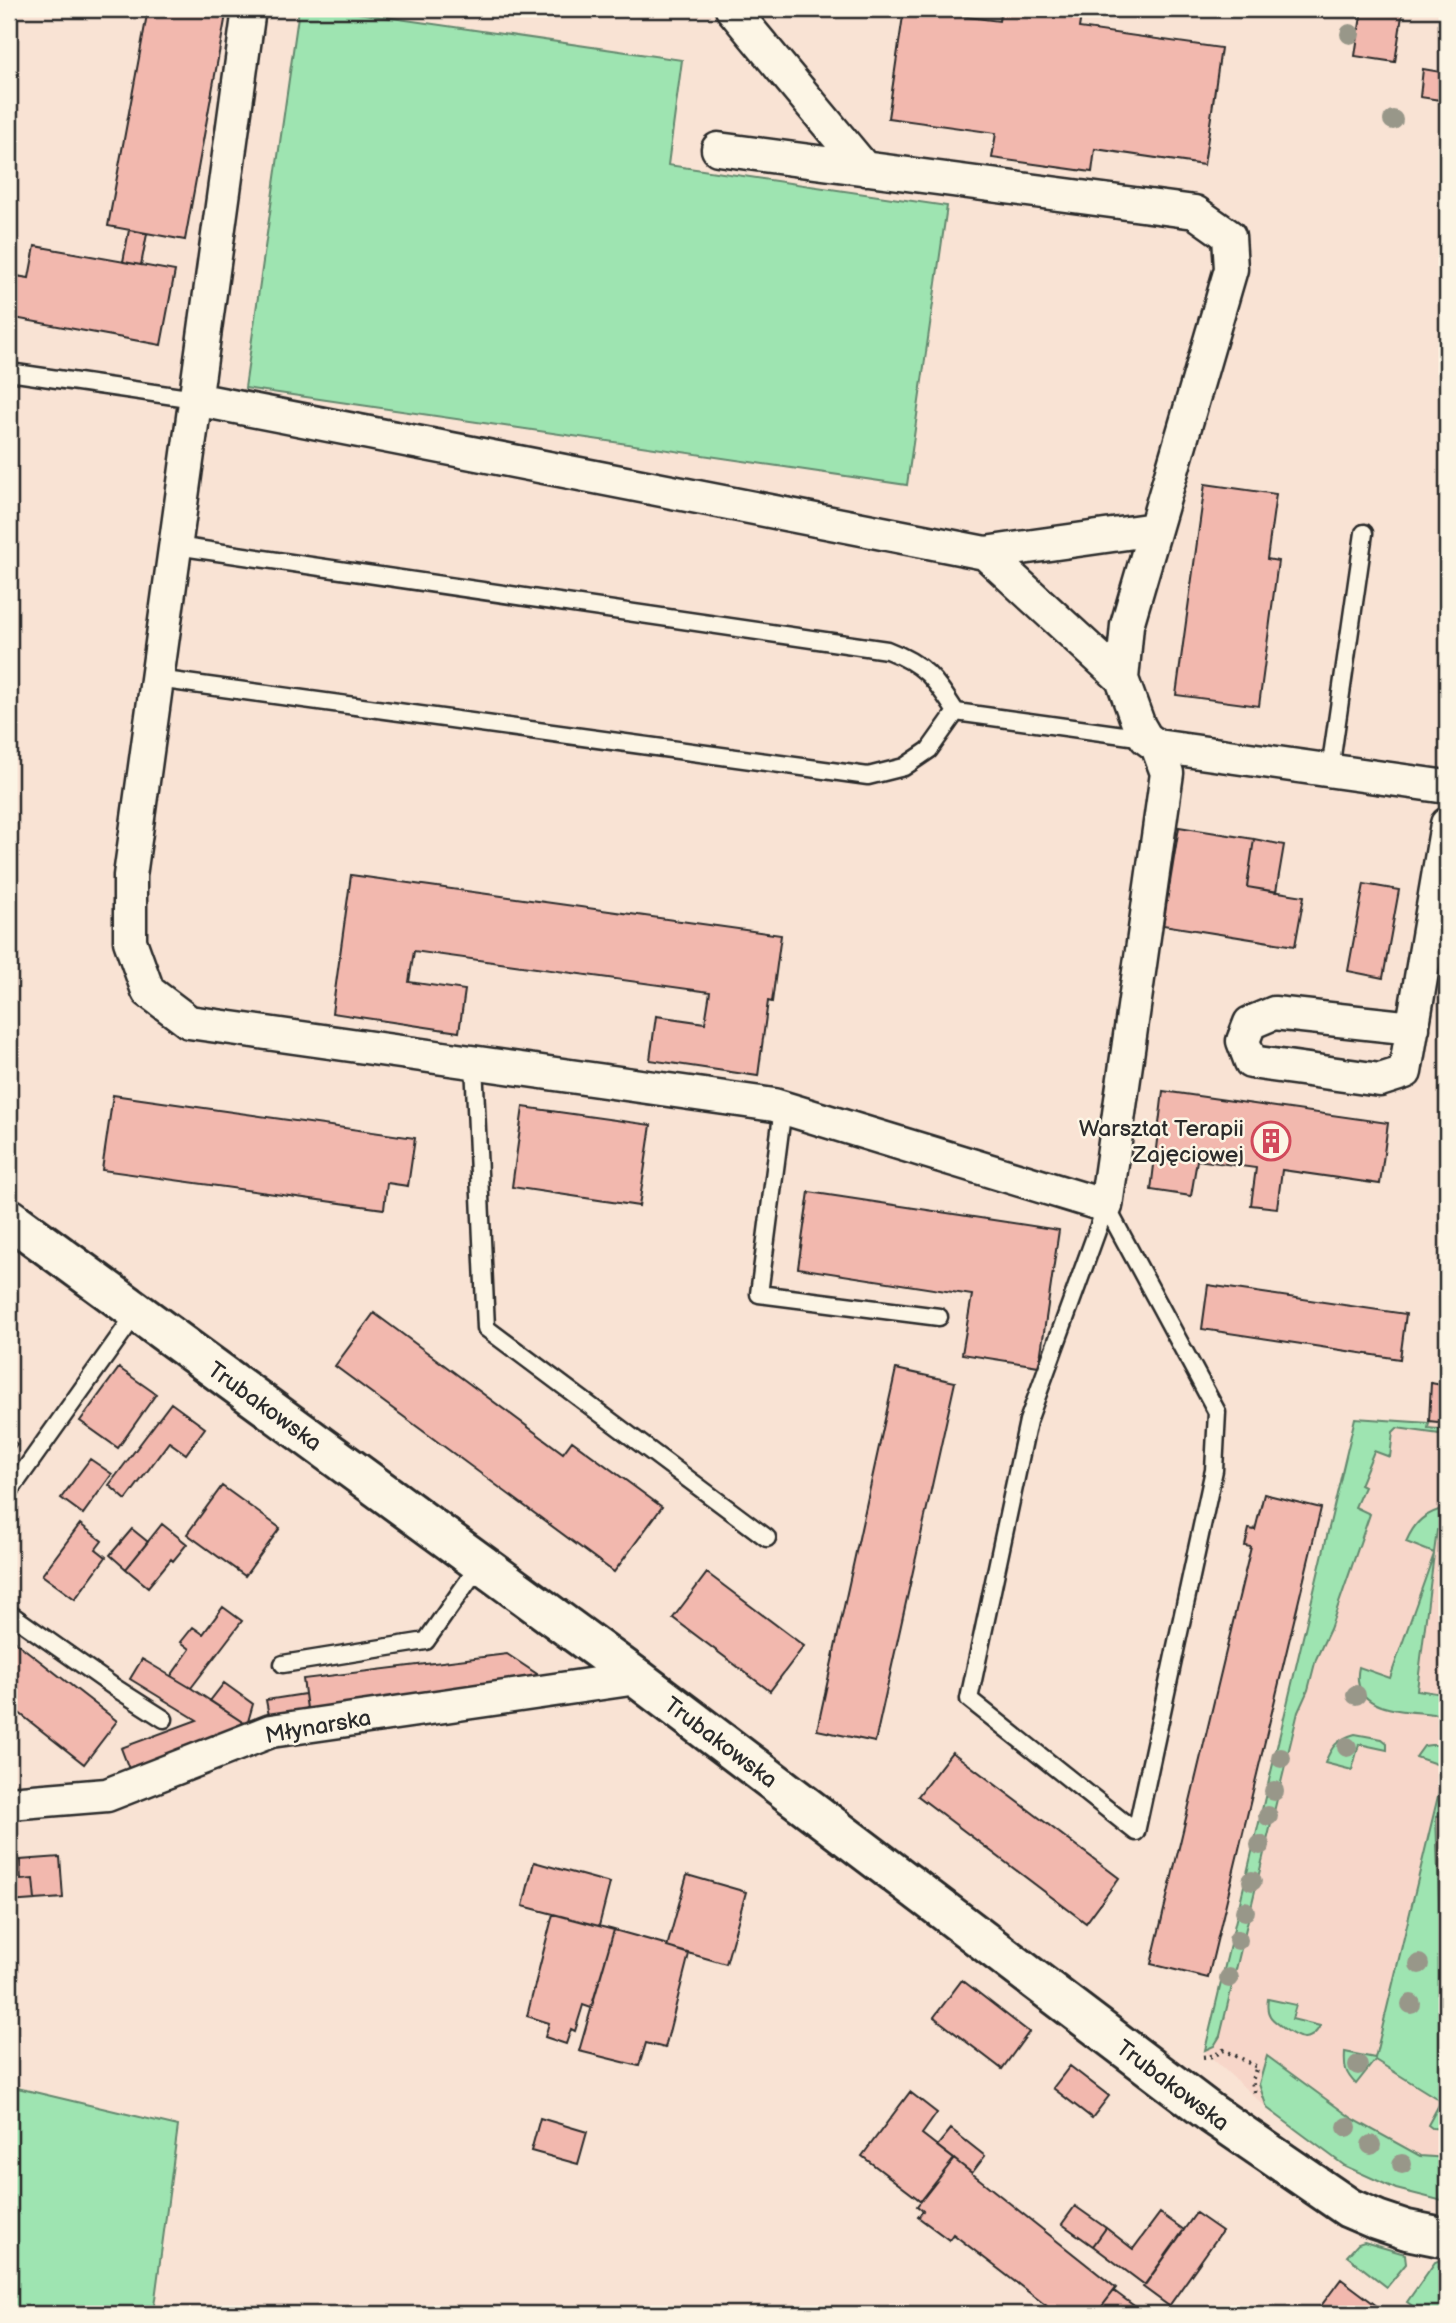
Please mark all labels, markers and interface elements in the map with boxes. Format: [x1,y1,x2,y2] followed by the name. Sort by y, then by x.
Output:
[1079,1115,1244,1169] place label: Warsztat Terapii Zajęciowej
[1250,1120,1292,1162] building icon: Warsztat Terapii Zajęciowej
[202,1356,327,1458] street label: Trubakowska
[658,1691,782,1794] street label: Trubakowska
[263,1704,373,1750] street label: Młynarska
[1110,2034,1234,2137] street label: Trubakowska

